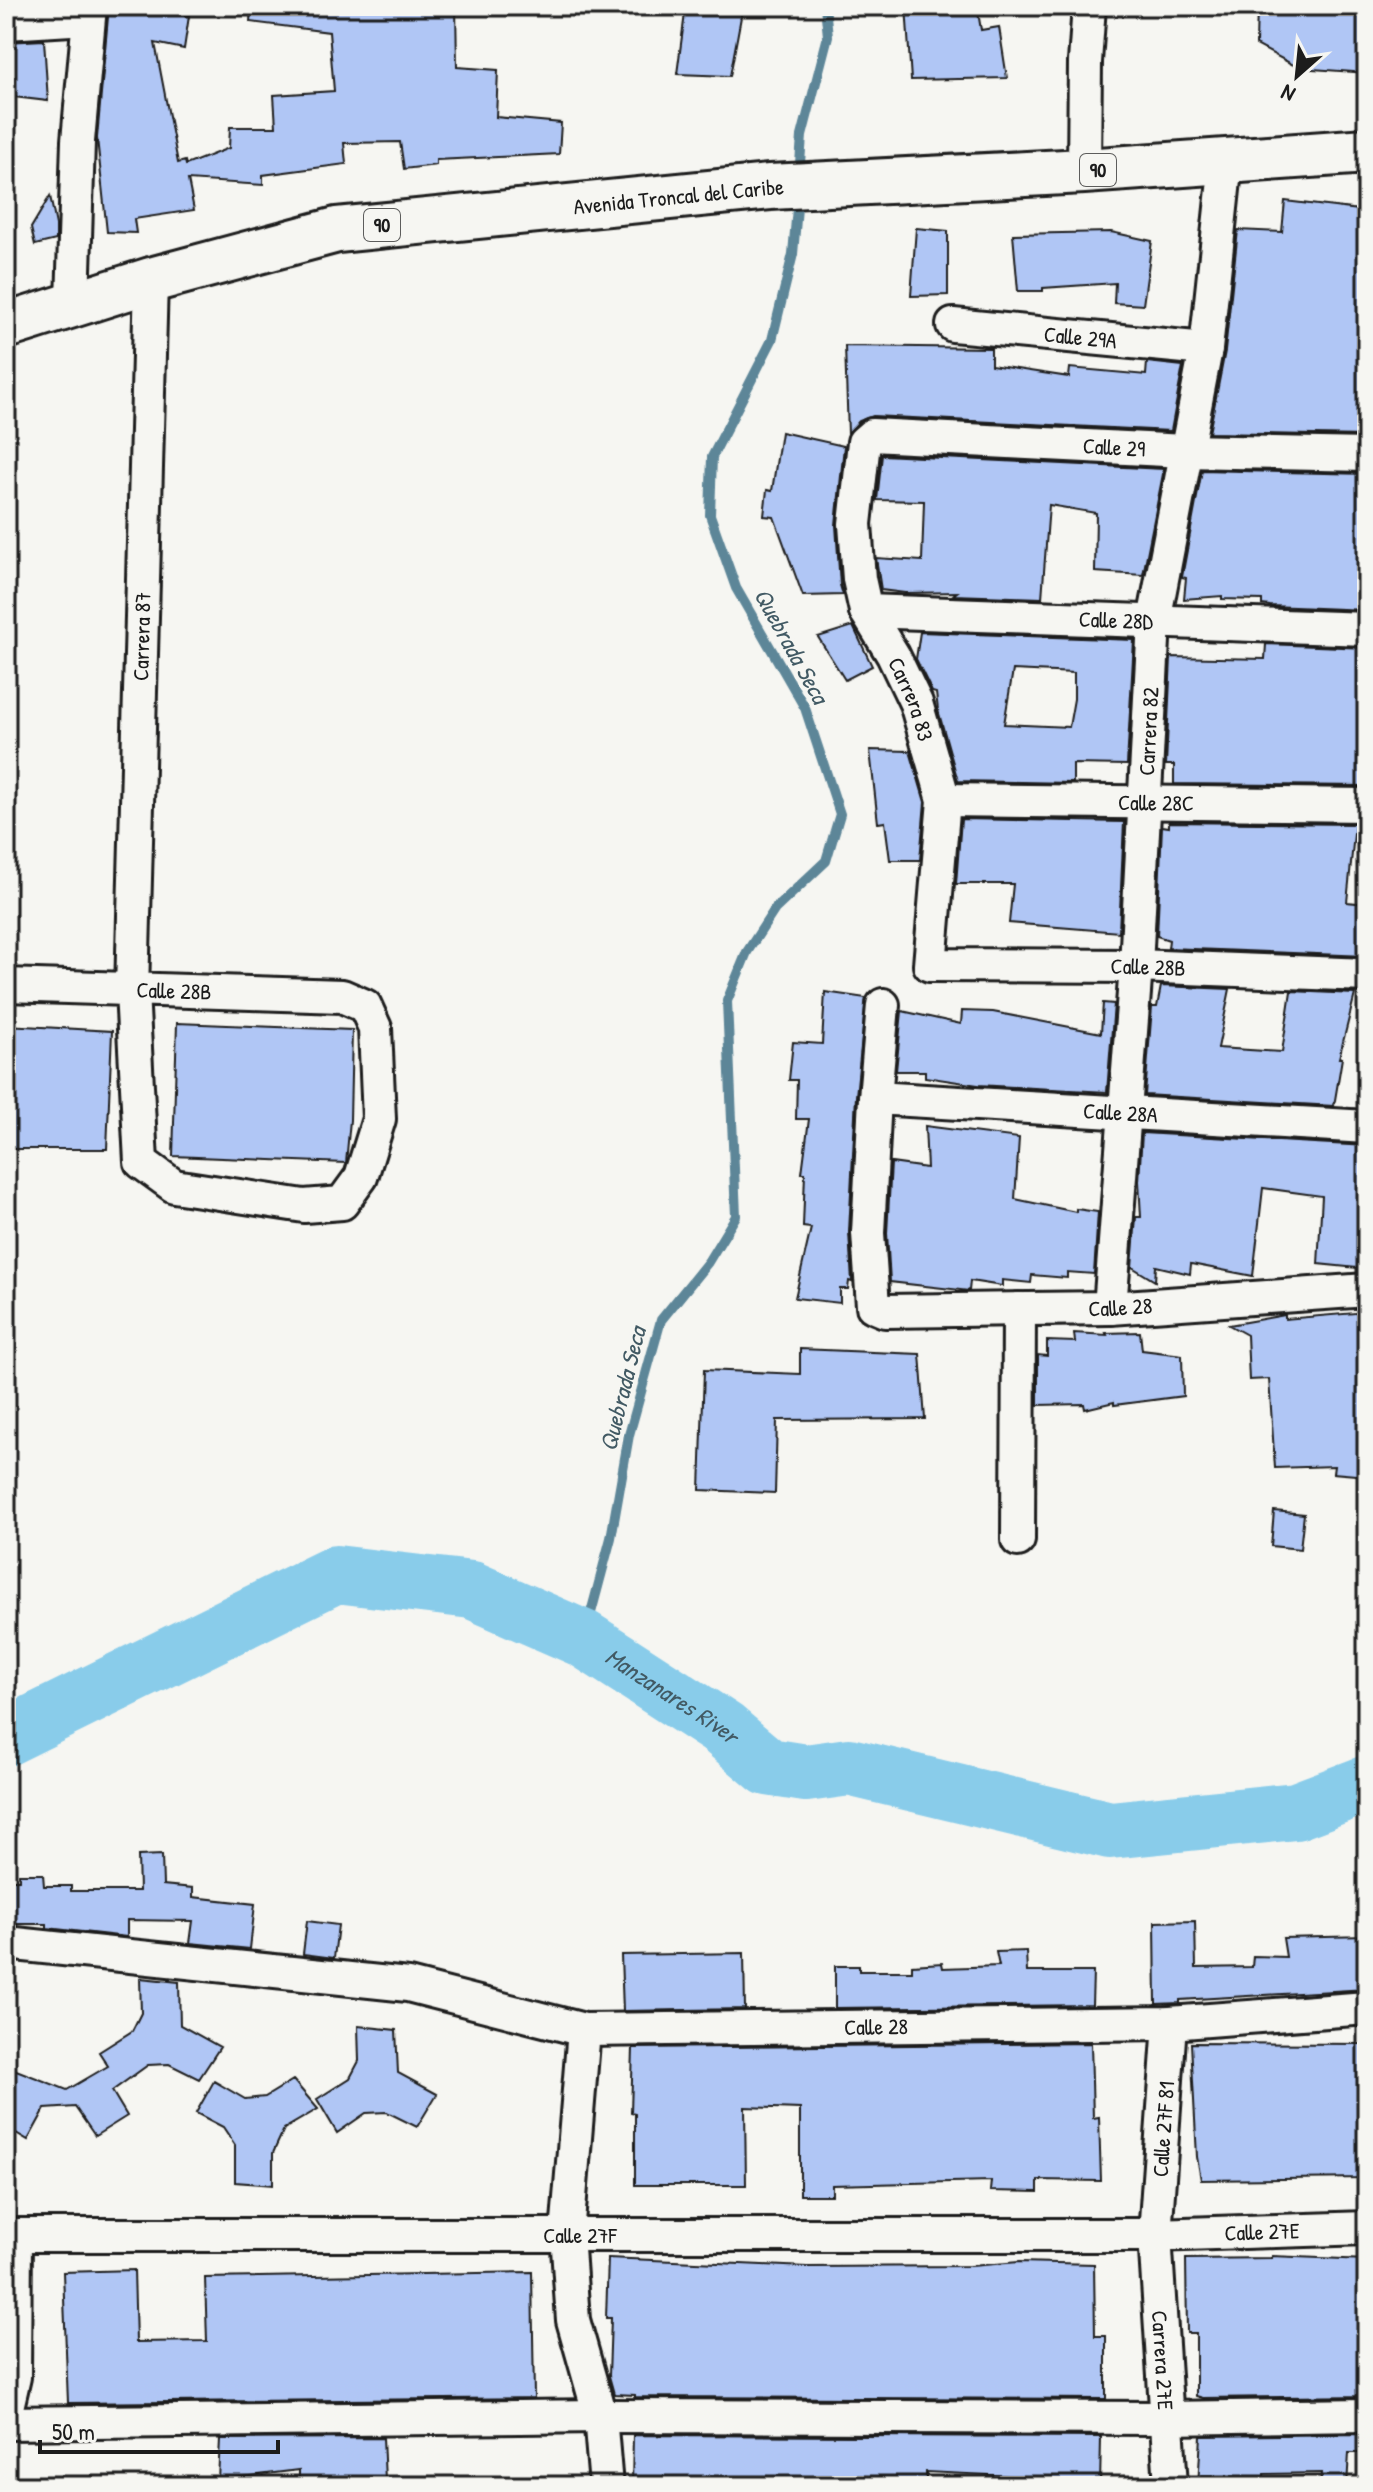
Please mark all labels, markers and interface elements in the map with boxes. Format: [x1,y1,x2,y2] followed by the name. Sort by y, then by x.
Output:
[1257,36,1337,116] north arrow
[1276,78,1300,110] text: N
[1080,154,1116,186] road number: 90
[572,171,785,221] street label: Avenida Troncal del Caribe
[364,209,400,241] road number: 90
[1043,319,1118,355] street label: Calle 29A
[1082,430,1146,464] street label: Calle 29
[747,582,838,711] water label: Quebrada Seca
[125,591,158,681] street label: Carrera 87
[1078,604,1154,636] street label: Calle 28D
[881,652,941,744] street label: Carrera 83
[1131,686,1166,776] street label: Carrera 82
[1118,787,1194,818] street label: Calle 28C
[1111,951,1186,983] street label: Calle 28B
[136,974,212,1007] street label: Calle 28B
[1082,1095,1159,1130] street label: Calle 28A
[1088,1290,1153,1323] street label: Calle 28
[591,1321,654,1454] water label: Quebrada Seca
[600,1640,748,1752] water label: Manzanares River
[844,2011,908,2042] street label: Calle 28
[1145,2080,1181,2178] street label: Calle 27F 81
[1224,2215,1300,2248] street label: Calle 27E
[543,2220,617,2250] street label: Calle 27F
[1145,2310,1181,2411] street label: Carrera 27E
[40,2404,278,2454] scale bar
[52,2415,95,2447] text: 50 m

